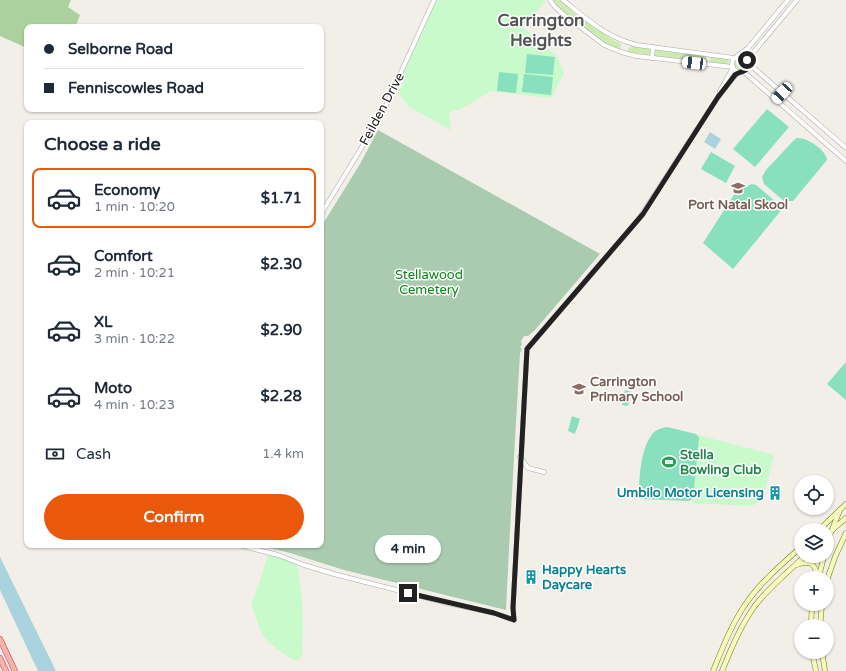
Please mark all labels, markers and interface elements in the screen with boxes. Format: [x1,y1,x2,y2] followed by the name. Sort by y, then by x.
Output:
[498,10,584,51] district label: Carrington Heights
[68,40,173,58] text: Selborne Road
[738,51,756,69] route start
[681,56,707,70] car
[356,70,408,148] street label: Feilden Drive
[68,79,204,97] text: Fenniscowles Road
[769,80,795,106] car
[44,133,161,155] text: Choose a ride
[46,180,82,216] icon: car
[730,180,746,196] school or university icon: Port Natal Skool
[94,181,160,199] text: Economy
[261,189,302,207] text: $1.71
[688,197,788,213] place label: Port Natal Skool
[94,199,175,215] text: 1 min · 10:20
[46,246,82,282] icon: car
[94,247,153,265] text: Comfort
[261,255,302,273] text: $2.30
[94,265,175,281] text: 2 min · 10:21
[395,267,463,298] park label: Stellawood Cemetery
[46,312,82,348] icon: car
[94,313,113,331] text: XL
[261,321,302,339] text: $2.90
[94,331,175,347] text: 3 min · 10:22
[590,374,683,405] place label: Carrington Primary School
[46,378,82,414] icon: car
[94,379,132,397] text: Moto
[571,381,587,397] school or university icon: Carrington Primary School
[261,387,302,405] text: $2.28
[94,397,175,413] text: 4 min · 10:23
[44,443,66,465] icon: cash
[76,445,111,463] text: Cash
[262,446,304,462] text: 1.4 km
[680,447,761,478] place label: Stella Bowling Club
[661,454,677,470] sports icon: Stella Bowling Club
[794,475,834,659] map controls
[794,475,834,515] button: locate
[617,485,764,501] place label: Umbilo Motor Licensing
[767,485,783,501] building icon: Umbilo Motor Licensing
[44,494,304,540] button: Confirm
[794,523,834,563] button: layers
[375,535,441,563] callout: 4 min
[391,541,425,557] text: 4 min
[542,562,626,593] place label: Happy Hearts Daycare
[523,569,539,585] building icon: Happy Hearts Daycare
[794,571,834,611] button: +
[399,584,417,602] route end
[794,619,834,659] button: −

